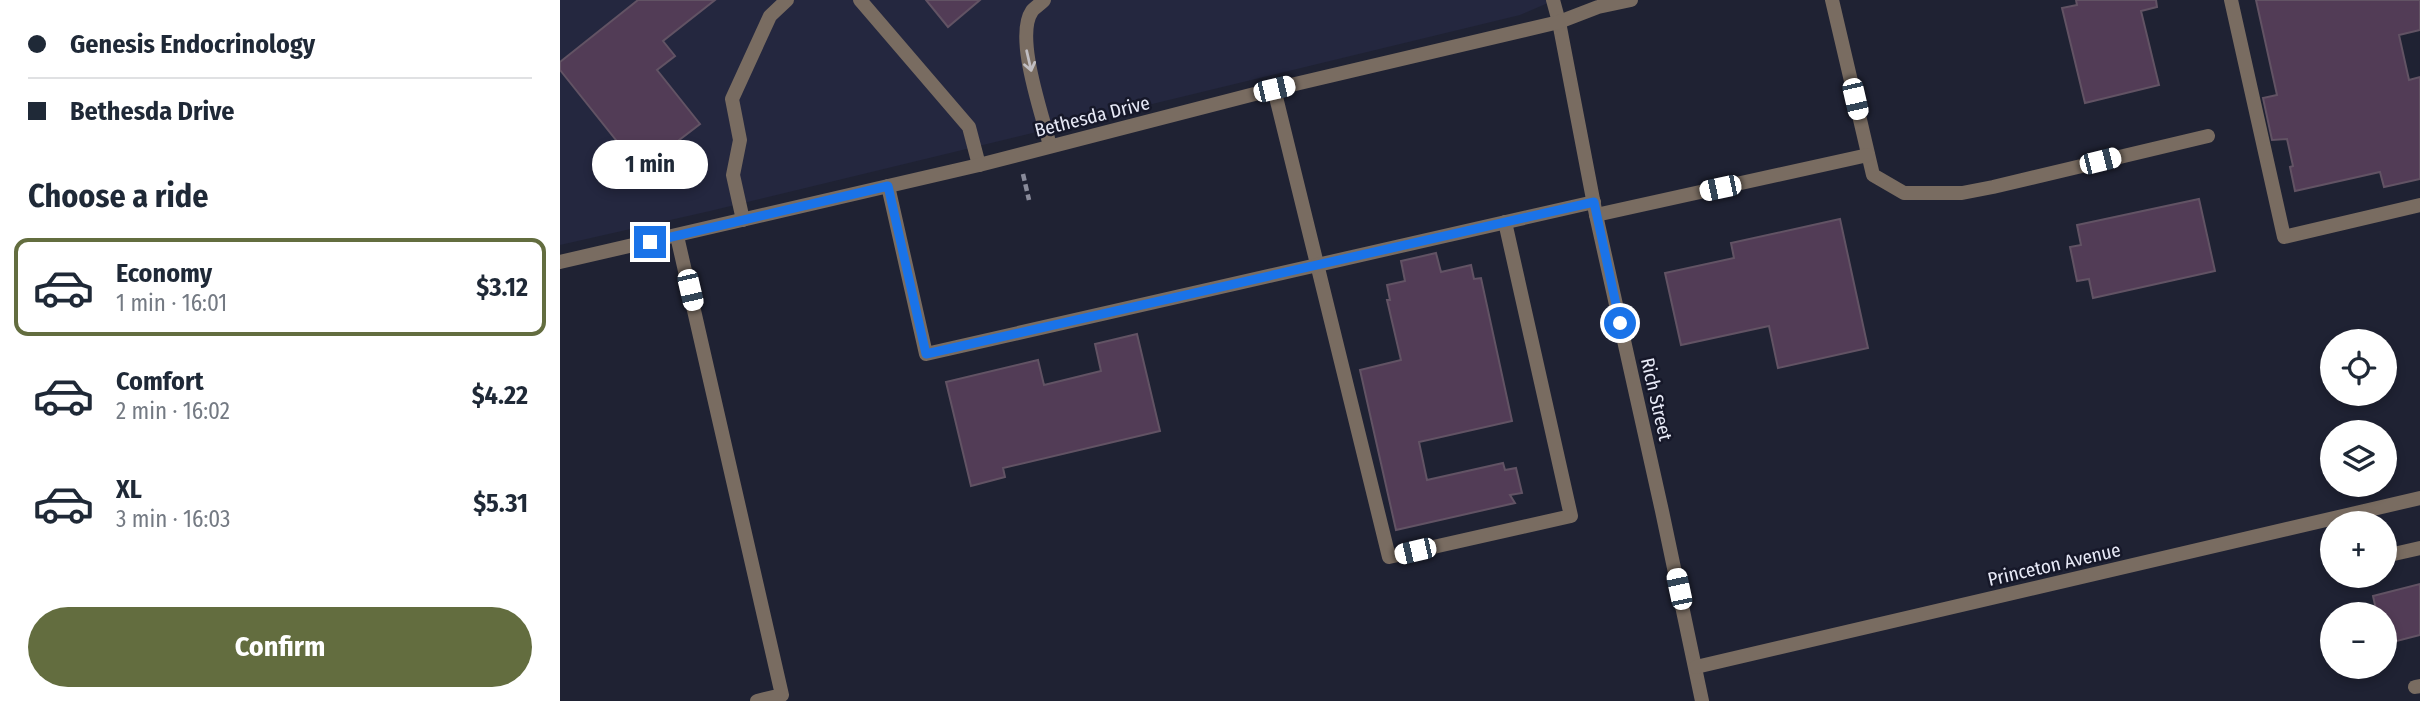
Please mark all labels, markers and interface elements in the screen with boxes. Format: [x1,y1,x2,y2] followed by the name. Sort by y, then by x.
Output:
[70,29,315,60] text: Genesis Endocrinology
[1023,49,1036,72] one-way arrow
[1252,74,1297,104] car
[1841,76,1870,122] car
[1032,91,1152,142] street label: Bethesda Drive
[70,96,234,127] text: Bethesda Drive
[592,140,708,190] callout: 1 min
[2078,146,2123,176] car
[625,150,675,178] text: 1 min
[1698,173,1743,203] car
[28,177,209,215] text: Choose a ride
[634,226,666,258] route end
[32,256,95,319] icon: car
[116,258,212,289] text: Economy
[676,267,705,313] car
[476,272,528,303] text: $3.12
[116,289,227,317] text: 1 min · 16:01
[1604,307,1636,339] route start
[2320,329,2397,679] map controls
[2320,329,2397,406] button: locate
[1636,355,1677,444] street label: Rich Street
[32,364,95,427] icon: car
[116,366,204,397] text: Comfort
[472,380,528,411] text: $4.22
[116,397,230,425] text: 2 min · 16:02
[2320,420,2397,497] button: layers
[32,472,95,535] icon: car
[116,474,142,505] text: XL
[473,488,528,519] text: $5.31
[116,505,230,533] text: 3 min · 16:03
[2320,511,2397,588] button: +
[1393,536,1438,566] car
[1985,538,2123,591] street label: Princeton Avenue
[1665,566,1694,612] car
[2320,602,2397,679] button: −
[28,607,532,687] button: Confirm

